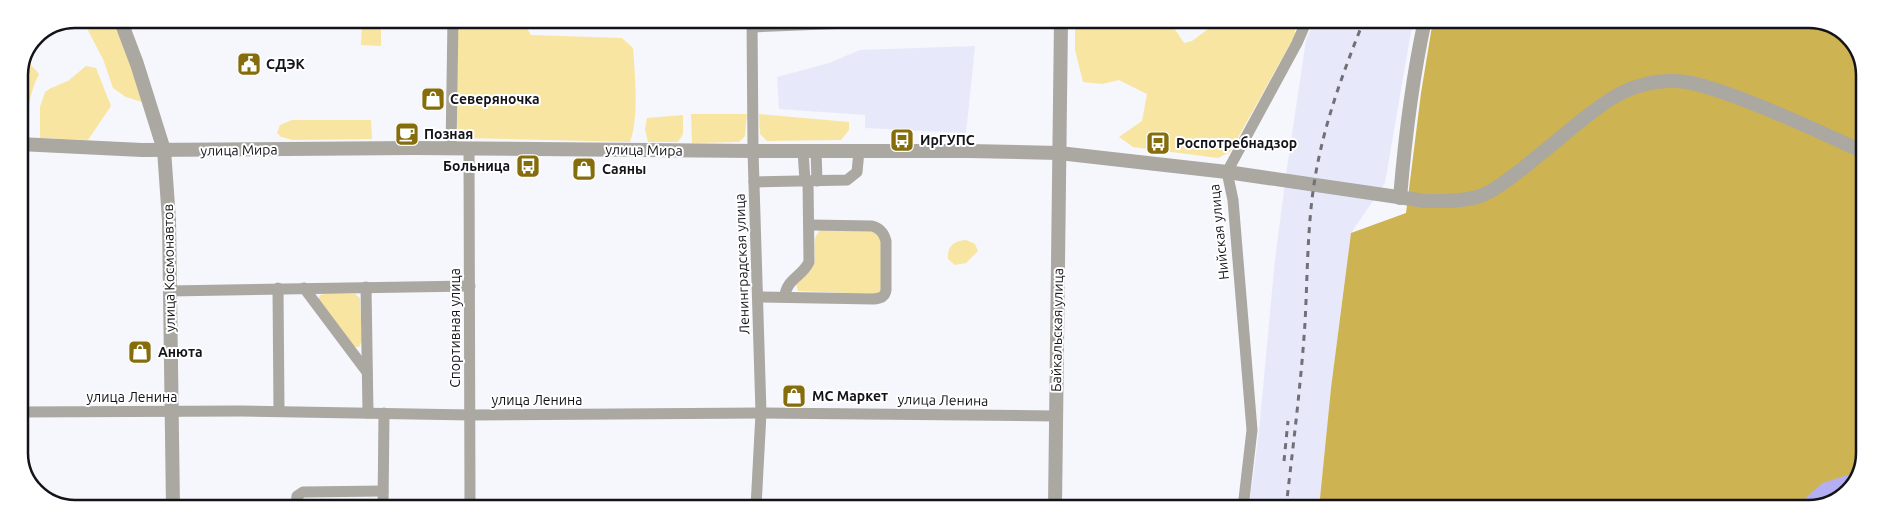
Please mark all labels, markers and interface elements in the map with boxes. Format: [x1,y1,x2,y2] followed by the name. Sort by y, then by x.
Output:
[236,51,262,77] public building icon: СДЭК
[266,56,306,72] place label: СДЭК
[420,86,446,112] shop icon: Северяночка
[450,91,540,107] place label: Северяночка
[394,121,420,147] cafe icon: Позная
[424,126,473,142] place label: Позная
[889,127,915,153] bus stop icon: ИрГУПС
[1145,130,1171,156] bus stop icon: Роспотребнадзор
[920,132,975,148] place label: ИрГУПС
[1176,135,1297,151] place label: Роспотребнадзор
[200,141,278,159] street label: улица Мира
[605,141,683,159] street label: улица Мира
[515,153,541,179] bus stop icon: Больница
[571,156,597,182] shop icon: Саяны
[443,158,510,174] place label: Больница
[602,161,646,177] place label: Саяны
[1206,183,1232,281] street label: Нийская улица
[732,193,752,335] street label: Ленинградская улица
[160,204,178,332] street label: улица Космонавтов
[447,268,463,388] street label: Спортивная улица
[1048,268,1066,392] street label: Байкальская улица
[127,339,153,365] shop icon: Анюта
[158,344,203,360] place label: Анюта
[781,383,807,409] shop icon: МС Маркет
[812,388,888,404] place label: МС Маркет
[87,389,177,405] street label: улица Ленина
[897,391,989,409] street label: улица Ленина
[492,392,582,408] street label: улица Ленина

